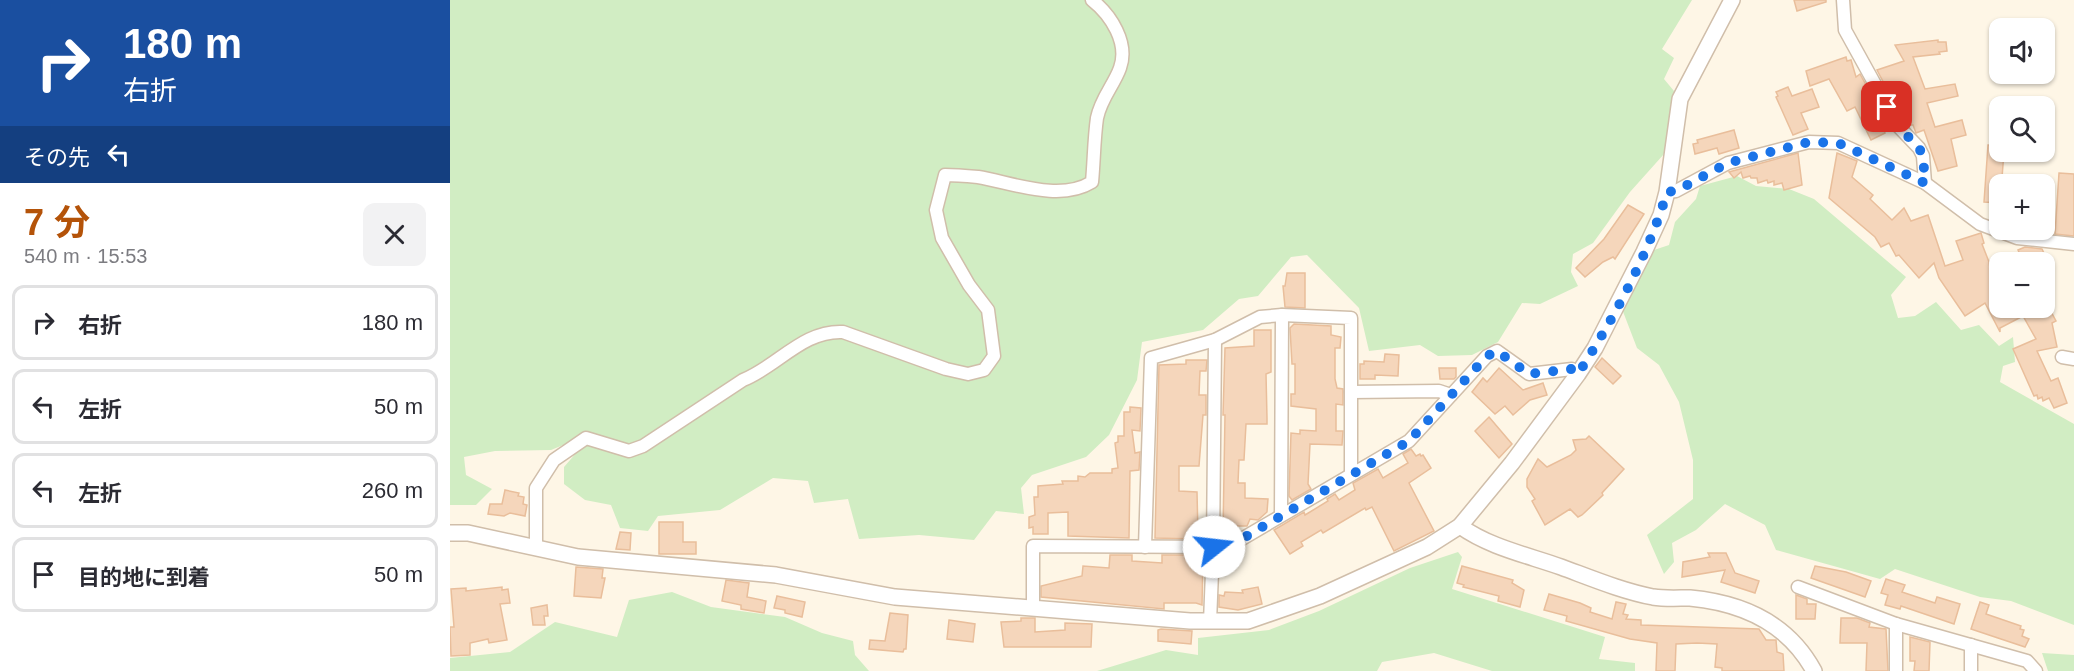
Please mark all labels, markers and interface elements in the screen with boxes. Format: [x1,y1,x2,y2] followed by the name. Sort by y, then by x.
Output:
[1989,18,2055,318] map controls
[1989,18,2055,84] button: sound
[123,20,242,67] text: 180 m
[24,24,102,102] icon: right
[123,76,177,106] text: 右折
[1861,81,1912,132] pin
[1870,90,1903,123] icon: arrive
[1989,96,2055,162] button: search
[102,138,135,171] icon: left
[24,145,90,170] text: その先
[1989,174,2055,240] button: +
[24,202,90,243] text: 7 分
[363,203,426,266] button: close
[24,245,147,267] text: 540 m · 15:53
[1989,252,2055,318] button: −
[27,306,60,339] icon: right
[362,310,423,335] text: 180 m
[78,313,122,338] text: 右折
[27,390,60,423] icon: left
[374,394,423,419] text: 50 m
[78,397,122,422] text: 左折
[27,474,60,507] icon: left
[362,478,423,503] text: 260 m
[78,481,122,506] text: 左折
[1182,515,1246,579] position arrow
[27,558,60,591] icon: arrive
[374,562,423,587] text: 50 m
[78,565,210,590] text: 目的地に到着

